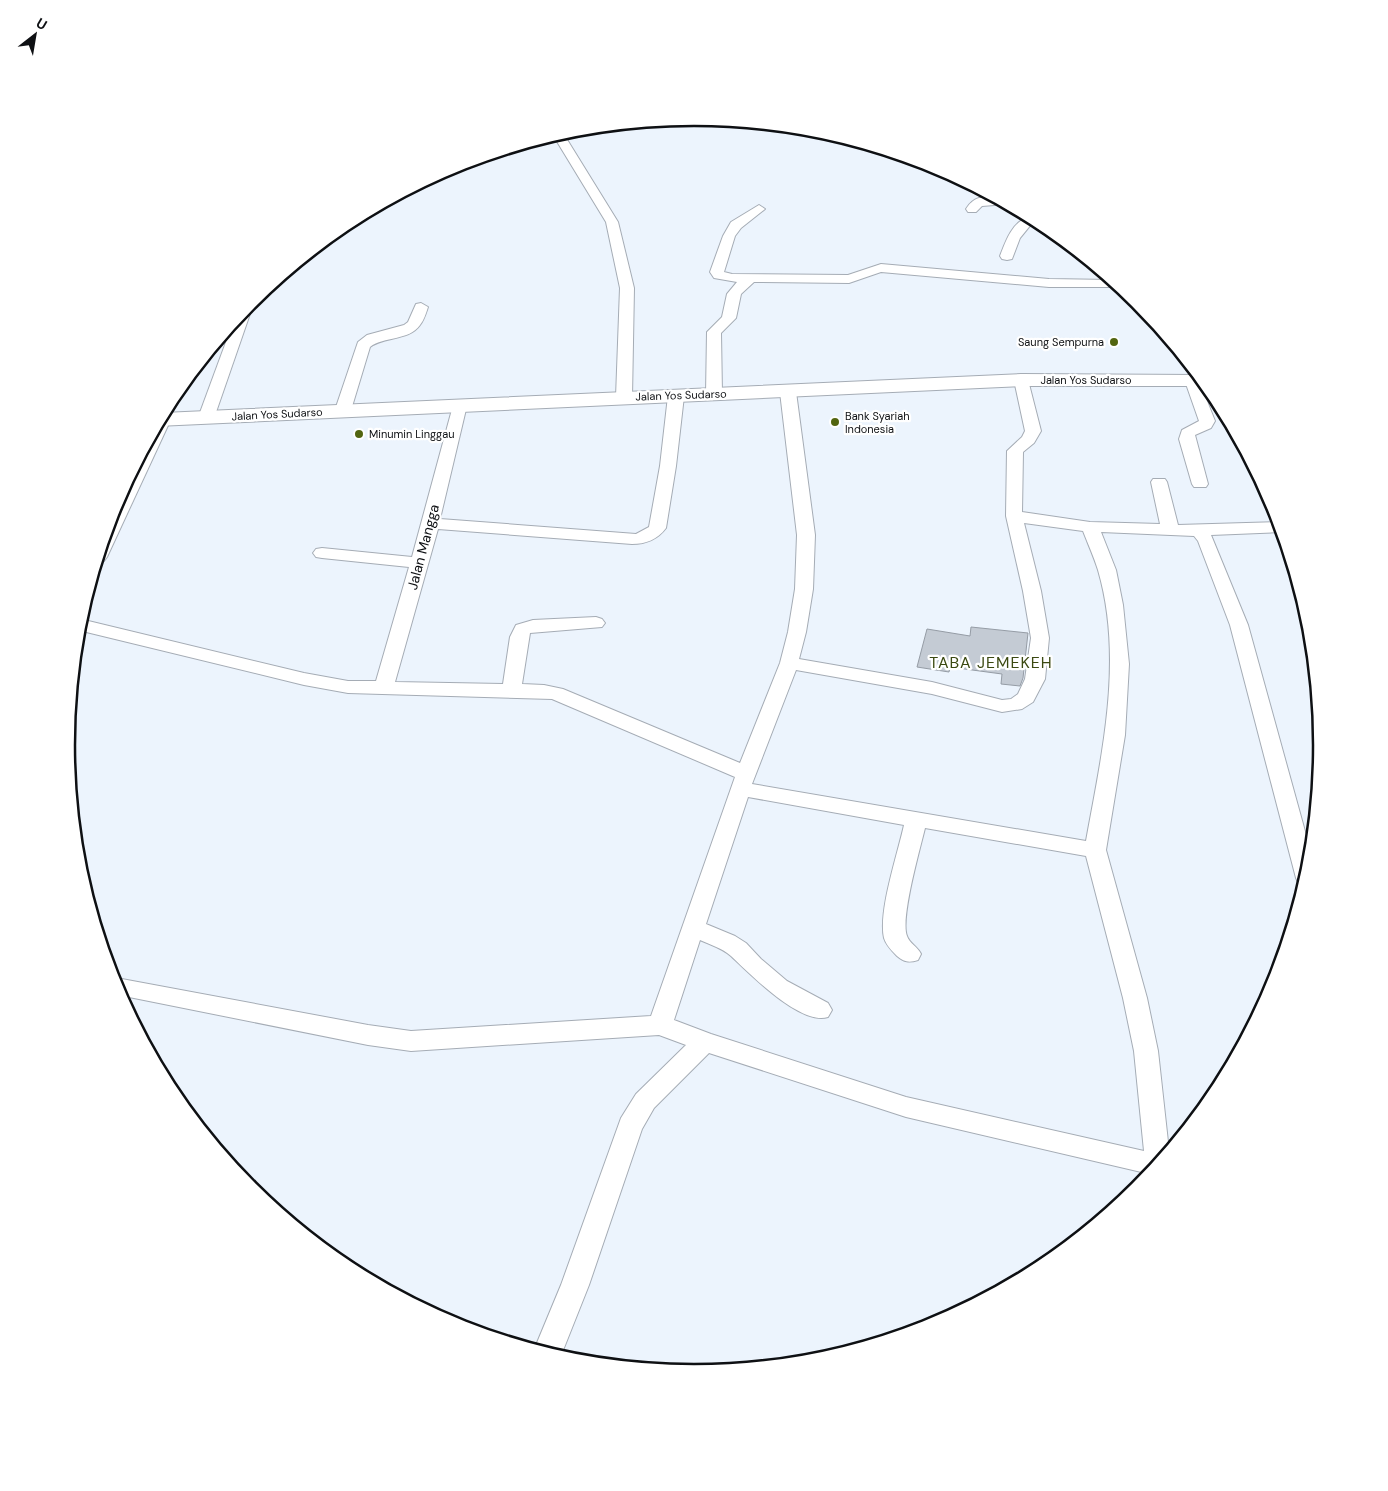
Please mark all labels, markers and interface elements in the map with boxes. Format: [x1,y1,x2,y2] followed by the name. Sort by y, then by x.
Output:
[10,10,60,60] north arrow
[33,14,50,34] text: U
[1018,335,1104,349] place label: Saung Sempurna
[1108,336,1120,348] marker: Saung Sempurna
[1040,373,1132,387] street label: Jalan Yos Sudarso
[635,386,727,404] street label: Jalan Yos Sudarso
[231,405,323,423] street label: Jalan Yos Sudarso
[845,409,910,436] place label: Bank Syariah Indonesia
[829,416,841,428] marker: Bank Syariah Indonesia
[369,427,455,441] place label: Minumin Linggau
[353,428,365,440] marker: Minumin Linggau
[403,502,443,592] street label: Jalan Mangga
[929,652,1053,673] district label: TABA JEMEKEH

